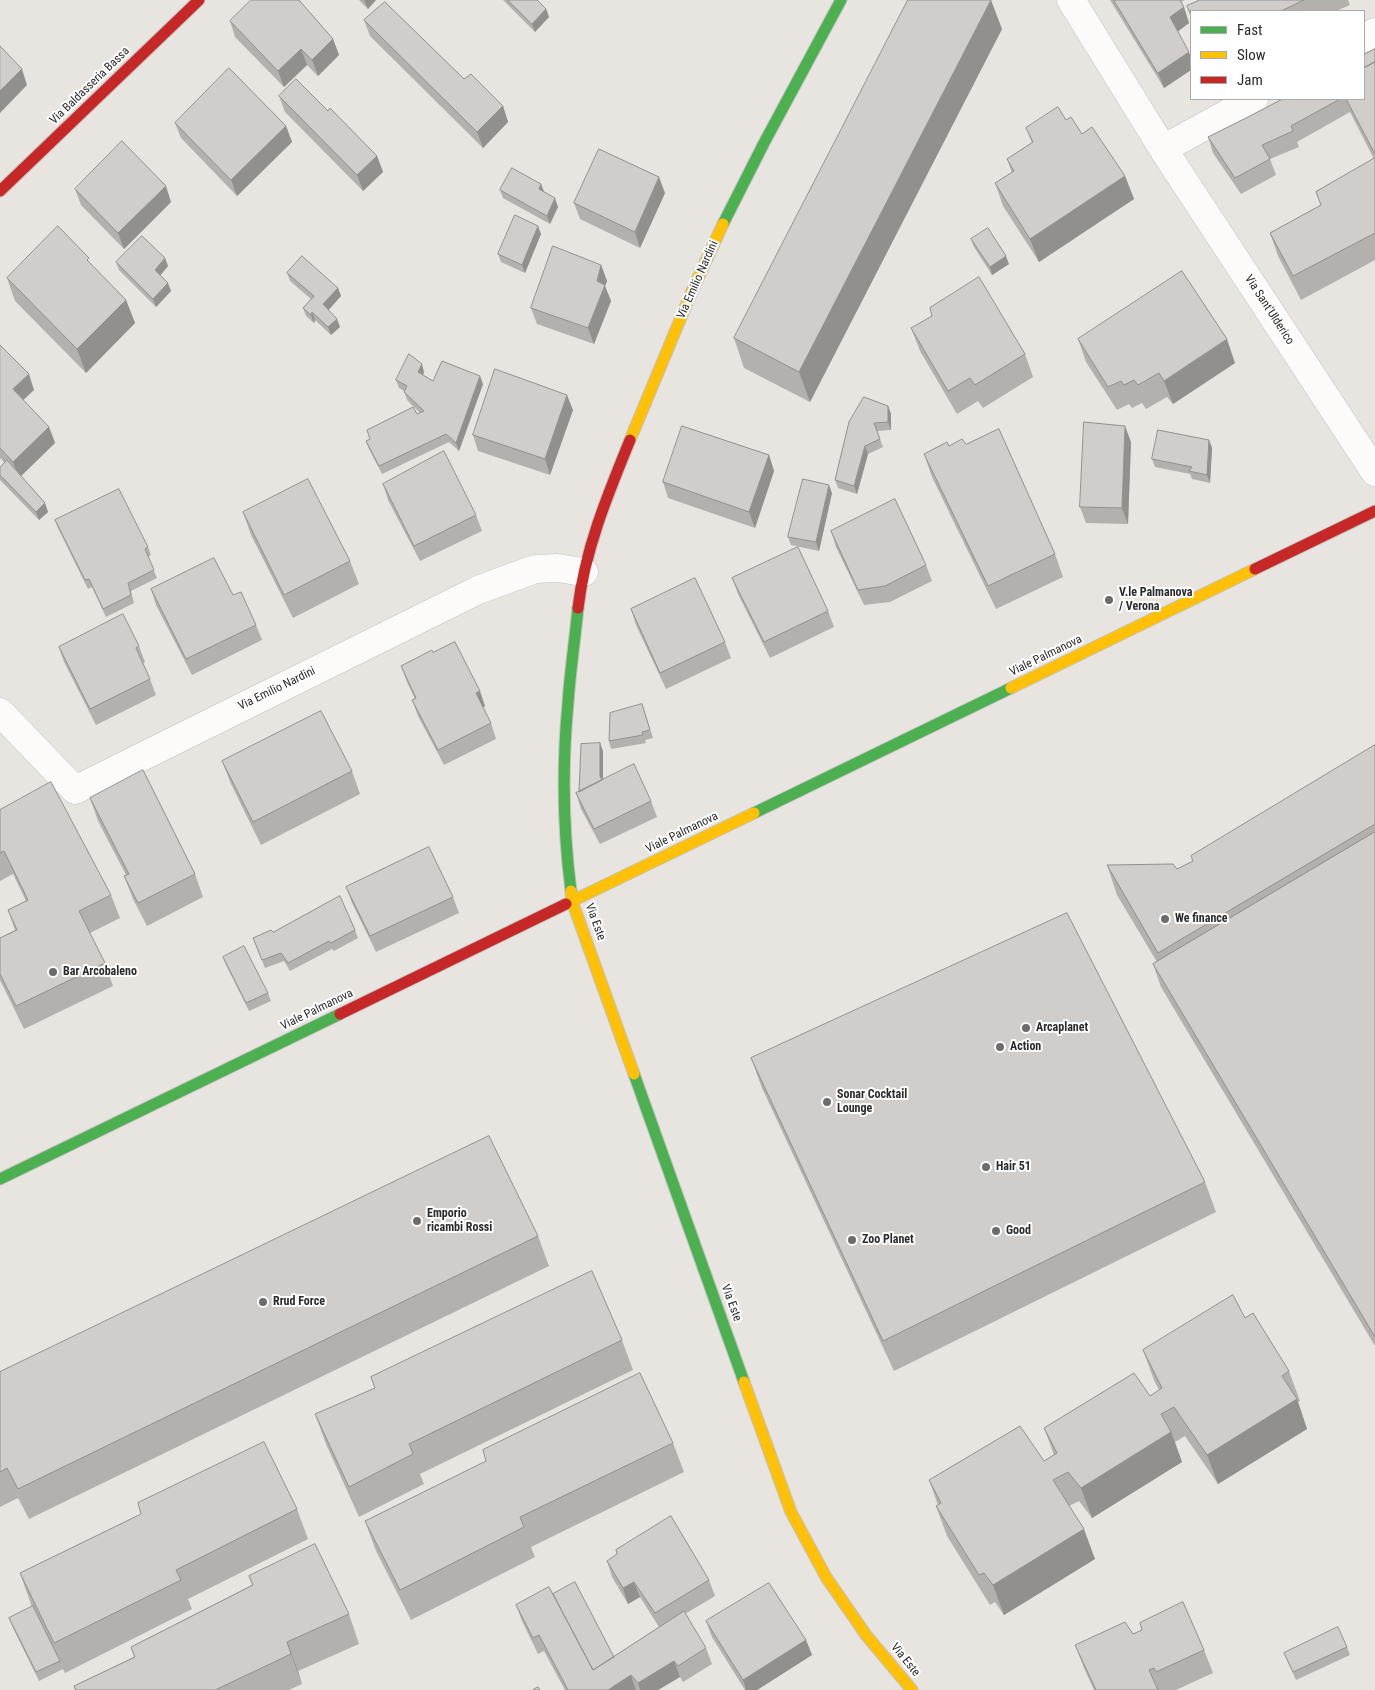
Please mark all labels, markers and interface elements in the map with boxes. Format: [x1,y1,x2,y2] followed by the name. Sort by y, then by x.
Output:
[1190,10,1365,100] legend
[1237,21,1262,39] text: Fast
[47,44,133,128] street label: Via Baldasseria Bassa
[1237,46,1266,64] text: Slow
[1237,71,1263,89] text: Jam
[674,239,722,321] street label: Via Emilio Nardini
[1241,272,1297,348] street label: Via Sant'Ulderico
[1119,586,1192,614] place label: V.le Palmanova / Verona
[1103,594,1115,606] marker: V.le Palmanova / Verona
[1007,632,1085,680] street label: Viale Palmanova
[236,664,318,714] street label: Via Emilio Nardini
[643,809,721,857] street label: Viale Palmanova
[582,901,608,943] street label: Via Este
[1175,912,1228,926] place label: We finance
[1159,913,1171,925] marker: We finance
[63,965,137,979] place label: Bar Arcobaleno
[47,966,59,978] marker: Bar Arcobaleno
[278,986,356,1034] street label: Viale Palmanova
[1036,1021,1088,1035] place label: Arcaplanet
[1020,1022,1032,1034] marker: Arcaplanet
[1010,1040,1041,1054] place label: Action
[994,1041,1006,1053] marker: Action
[837,1088,907,1116] place label: Sonar Cocktail Lounge
[821,1096,833,1108] marker: Sonar Cocktail Lounge
[996,1160,1031,1174] place label: Hair 51
[980,1161,992,1173] marker: Hair 51
[427,1207,492,1235] place label: Emporio ricambi Rossi
[411,1215,423,1227] marker: Emporio ricambi Rossi
[1006,1224,1031,1238] place label: Good
[990,1225,1002,1237] marker: Good
[862,1233,914,1247] place label: Zoo Planet
[846,1234,858,1246] marker: Zoo Planet
[718,1282,744,1324] street label: Via Este
[273,1295,325,1309] place label: Rrud Force
[257,1296,269,1308] marker: Rrud Force
[887,1640,923,1680] street label: Via Este

